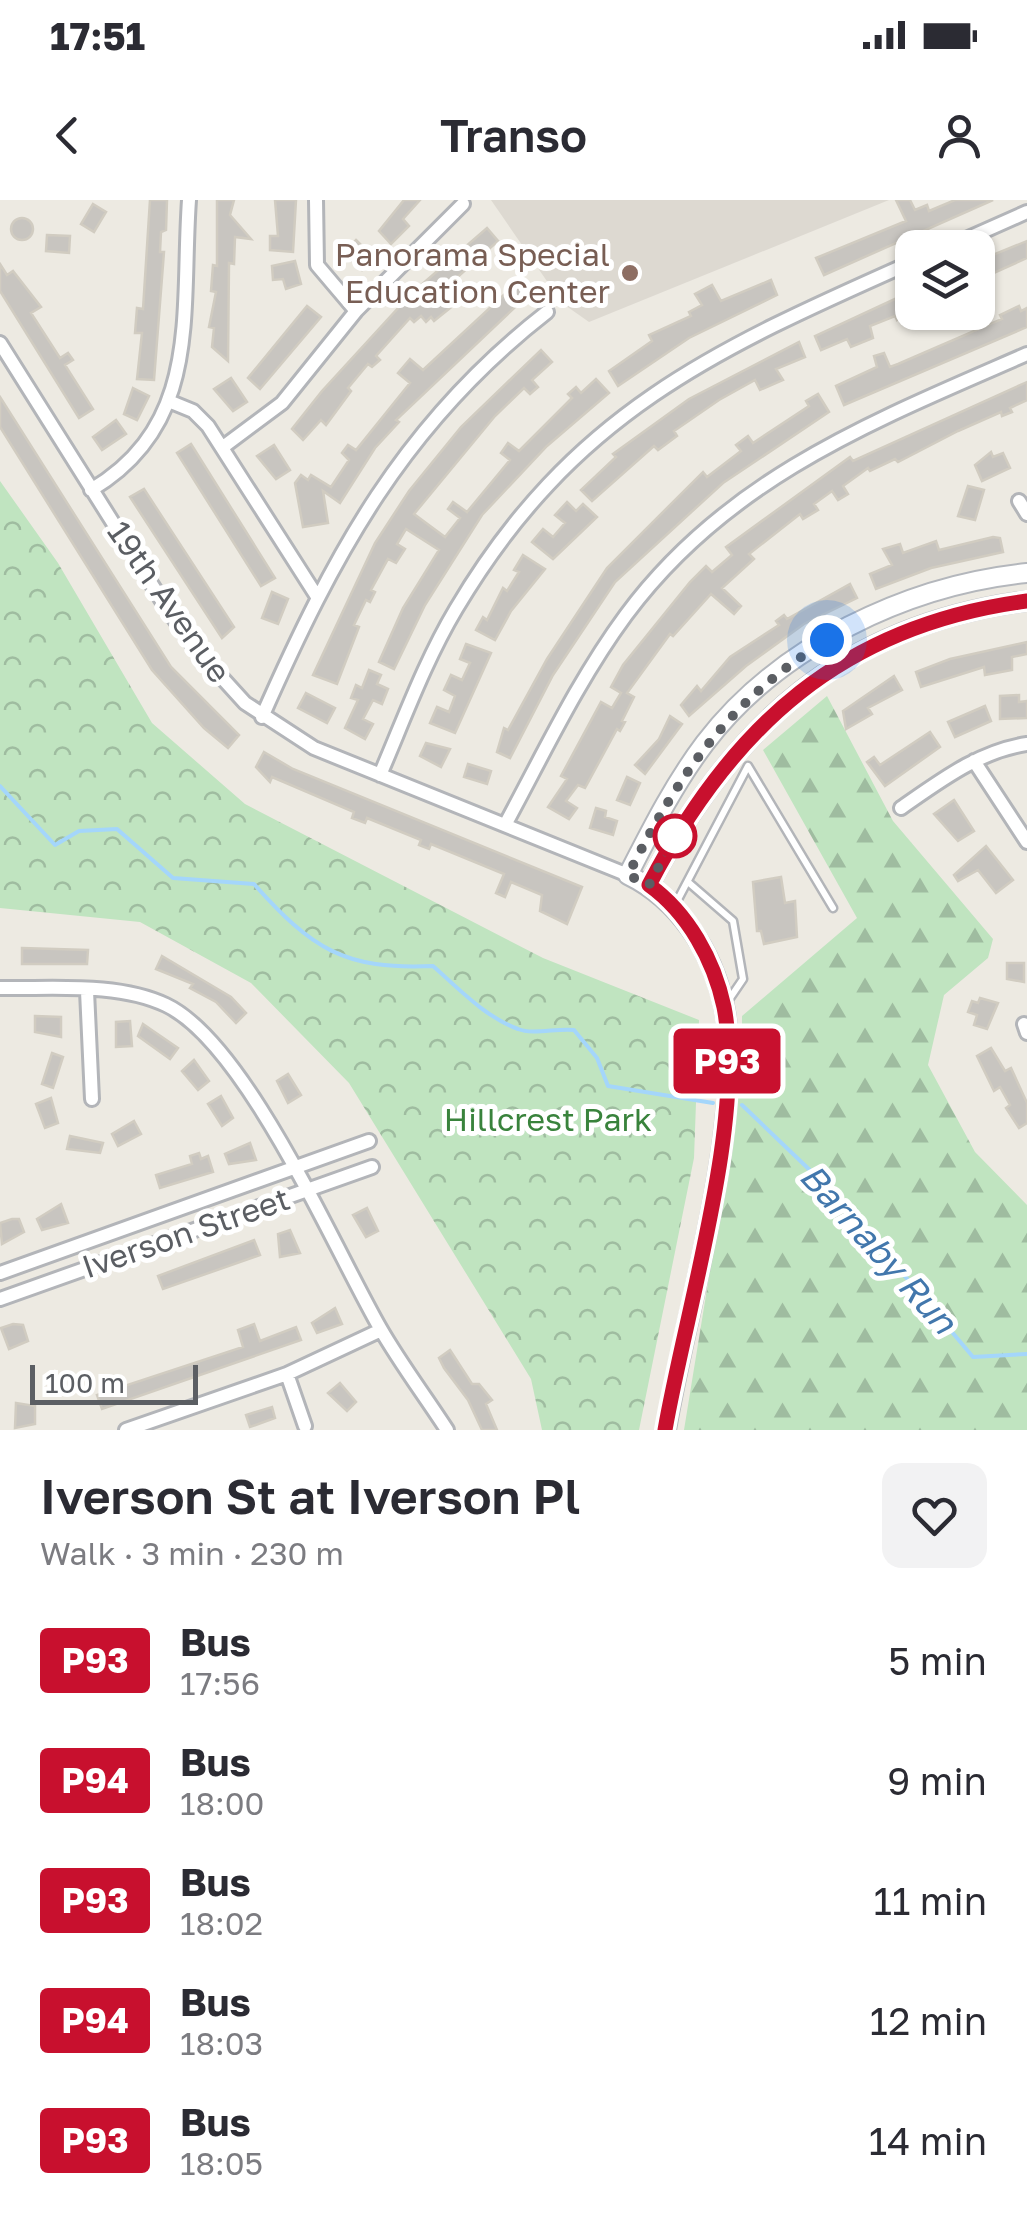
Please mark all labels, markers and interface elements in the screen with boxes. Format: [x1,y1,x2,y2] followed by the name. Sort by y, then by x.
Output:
[50,13,145,58] text: 17:51
[40,108,95,163] icon: back
[440,108,587,162] text: Transo
[932,108,987,163] icon: person
[895,230,995,330] map controls
[895,230,995,330] button: layers
[335,235,610,310] place label: Panorama Special Education Center
[619,262,641,284] marker: Panorama Special Education Center
[100,513,239,689] street label: 19th Avenue
[802,615,852,665] your location
[654,815,696,857] unlabelled marker
[670,1028,784,1094] line badge: P93
[693,1040,761,1082] text: P93
[444,1100,652,1138] park label: Hillcrest Park
[792,1155,967,1343] water label: Barnaby Run
[77,1179,294,1285] street label: Iverson Street
[30,1360,198,1404] scale bar
[45,1366,125,1399] text: 100 m
[882,1463,987,1568] button: heart
[40,1467,580,1525] text: Iverson St at Iverson Pl
[40,1534,344,1572] text: Walk · 3 min · 230 m
[180,1619,251,1664] text: Bus
[888,1638,987,1683] text: 5 min
[61,1639,129,1681] text: P93
[180,1664,260,1702] text: 17:56
[180,1739,251,1784] text: Bus
[887,1758,987,1803] text: 9 min
[61,1759,129,1801] text: P94
[180,1784,264,1822] text: 18:00
[180,1859,251,1904] text: Bus
[873,1878,987,1923] text: 11 min
[61,1879,129,1921] text: P93
[180,1904,263,1942] text: 18:02
[180,1979,251,2024] text: Bus
[870,1998,987,2043] text: 12 min
[61,1999,129,2041] text: P94
[180,2024,263,2062] text: 18:03
[180,2099,251,2144] text: Bus
[869,2118,987,2163] text: 14 min
[61,2119,129,2161] text: P93
[180,2144,263,2182] text: 18:05

